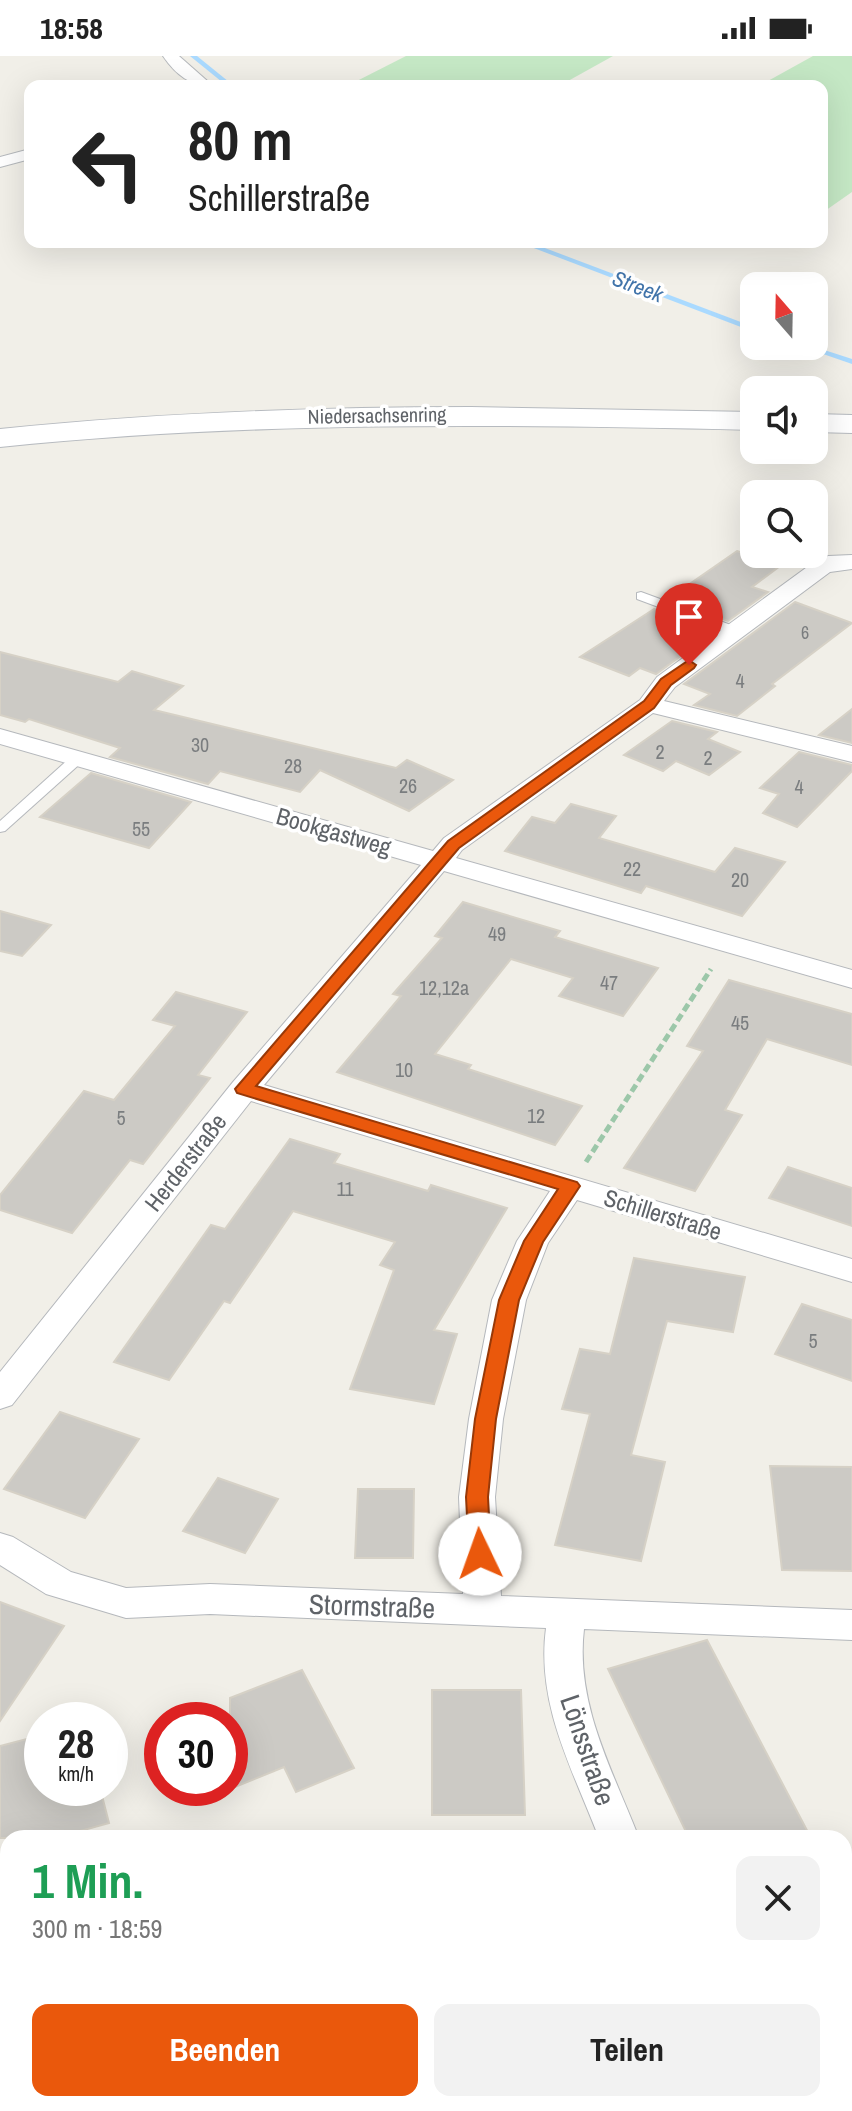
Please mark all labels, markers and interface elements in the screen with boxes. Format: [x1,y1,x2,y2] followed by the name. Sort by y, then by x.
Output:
[40,8,103,48] text: 18:58
[188,102,293,177] text: 80 m
[56,112,160,216] icon: left
[188,174,370,222] text: Schillerstraße
[608,263,669,310] water label: Streek
[740,272,828,360] north arrow
[740,272,828,568] map controls
[740,376,828,464] button: sound
[307,400,447,430] street label: Niedersachsenring
[740,480,828,568] button: search
[655,583,723,665] pin
[667,595,711,639] icon: arrive
[801,620,809,645] house number: 6
[735,667,745,694] house number: 4
[191,731,209,758] house number: 30
[655,738,665,765] house number: 2
[703,744,713,771] house number: 2
[284,752,302,779] house number: 28
[399,772,417,799] house number: 26
[794,773,804,800] house number: 4
[273,799,395,863] street label: Bookgastweg
[132,815,150,842] house number: 55
[623,855,641,882] house number: 22
[731,866,749,893] house number: 20
[488,920,506,947] house number: 49
[600,969,618,996] house number: 47
[419,974,469,1001] house number: 12,12a
[731,1009,749,1036] house number: 45
[395,1056,413,1083] house number: 10
[527,1102,545,1129] house number: 12
[116,1104,126,1131] house number: 5
[137,1106,233,1218] street label: Herderstraße
[336,1175,354,1202] house number: 11
[600,1181,726,1247] street label: Schillerstraße
[808,1327,818,1354] house number: 5
[438,1512,522,1596] position arrow
[308,1585,436,1627] street label: Stormstraße
[551,1690,625,1810] street label: Lönsstraße
[144,1702,248,1806] speed limit sign: 30
[58,1717,94,1770] text: 28
[58,1760,94,1787] text: km/h
[32,1848,144,1913] text: 1 Min.
[736,1856,820,1940] button: close
[32,1911,162,1946] text: 300 m · 18:59
[32,2004,418,2096] button: Beenden
[434,2004,820,2096] button: Teilen

